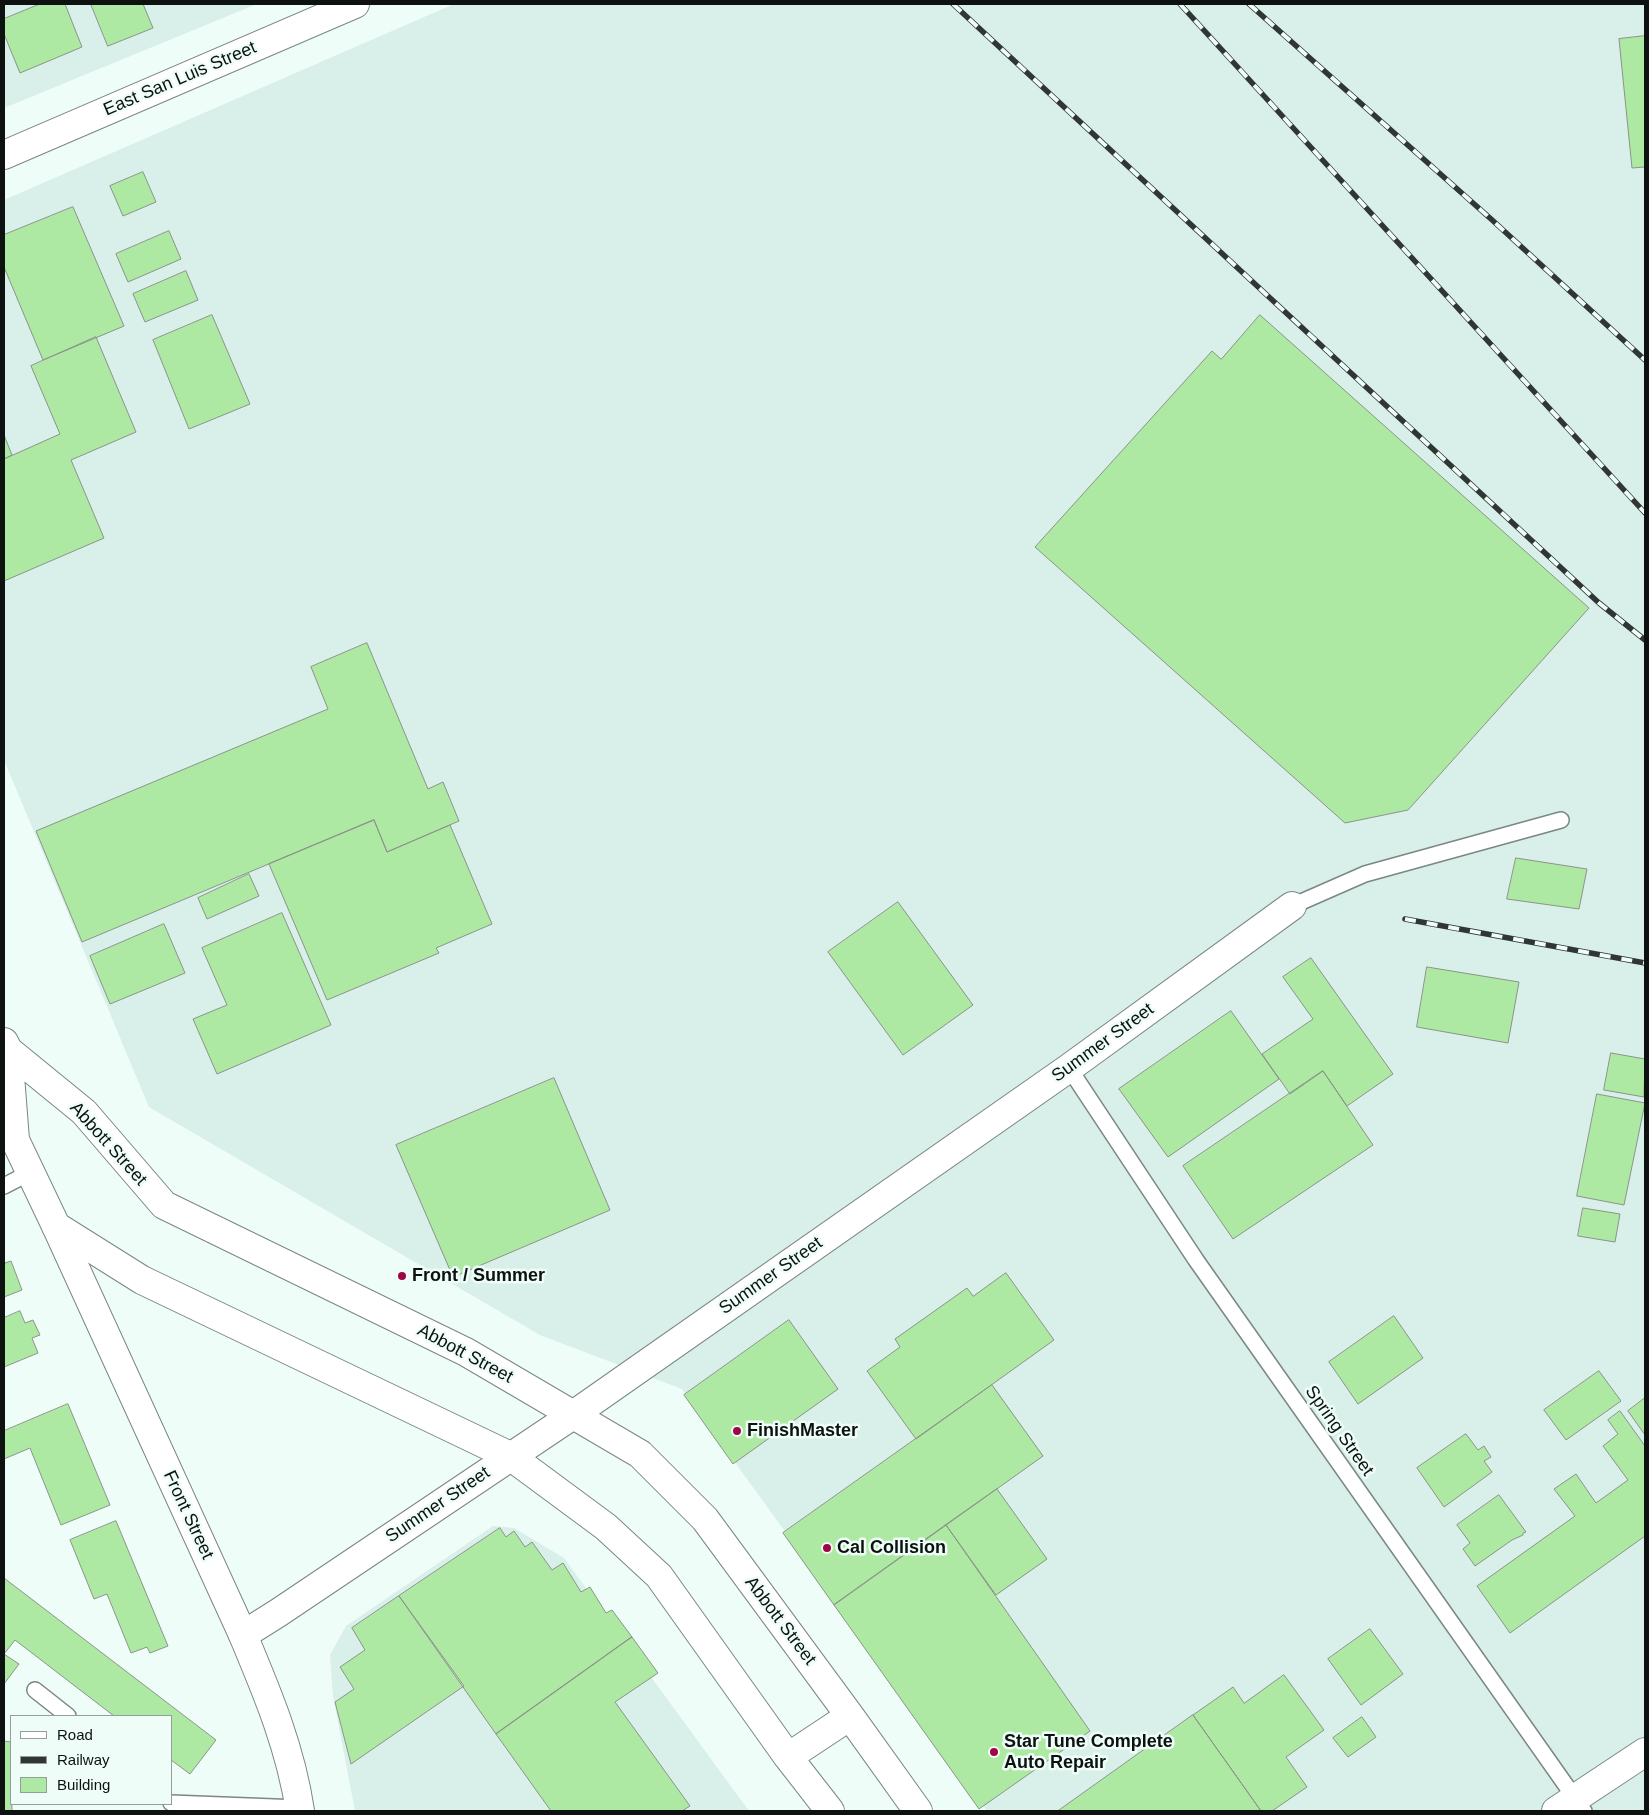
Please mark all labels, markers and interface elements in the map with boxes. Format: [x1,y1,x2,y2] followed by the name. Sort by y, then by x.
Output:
[100,37,260,121] street label: East San Luis Street
[1048,999,1158,1087] street label: Summer Street
[65,1098,151,1190] street label: Abbott Street
[715,1232,827,1320] street label: Summer Street
[412,1265,545,1287] place label: Front / Summer
[396,1270,408,1282] marker: Front / Summer
[414,1320,516,1388] street label: Abbott Street
[1300,1382,1378,1480] street label: Spring Street
[747,1420,858,1442] place label: FinishMaster
[731,1425,743,1437] marker: FinishMaster
[382,1462,494,1548] street label: Summer Street
[158,1467,218,1563] street label: Front Street
[837,1537,946,1559] place label: Cal Collision
[821,1542,833,1554] marker: Cal Collision
[740,1573,820,1669] street label: Abbott Street
[10,1715,172,1805] legend
[57,1726,93,1743] text: Road
[1004,1731,1173,1774] place label: Star Tune Complete Auto Repair
[988,1746,1000,1758] marker: Star Tune Complete Auto Repair
[57,1751,110,1768] text: Railway
[57,1776,110,1793] text: Building

